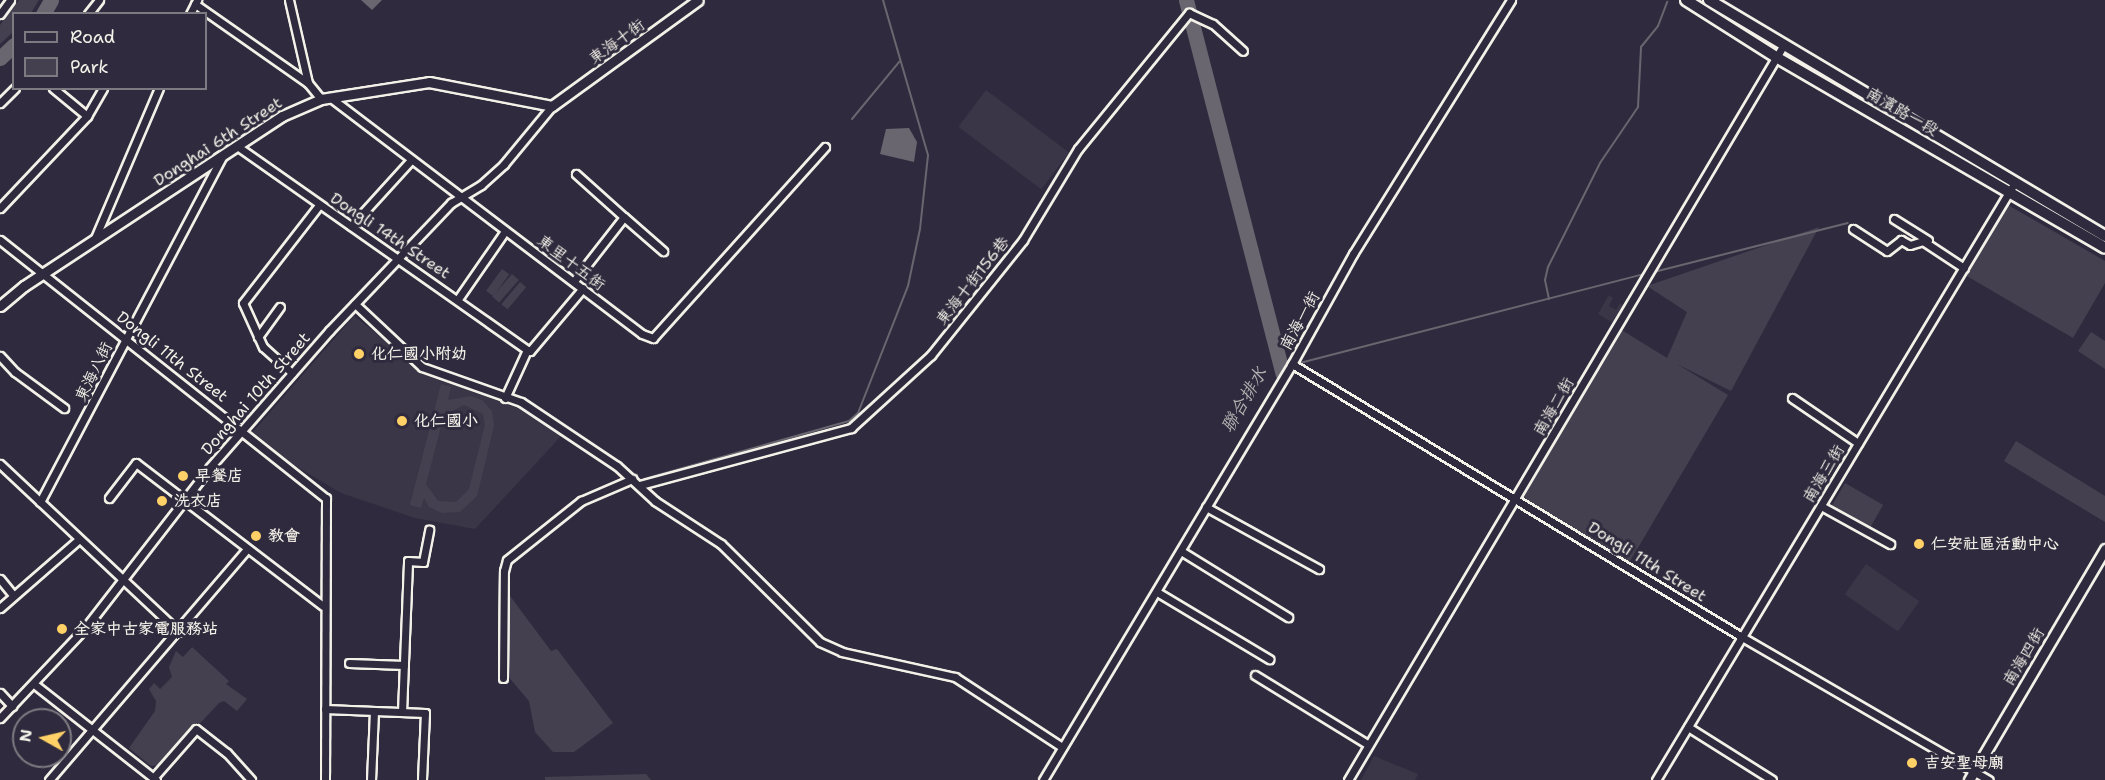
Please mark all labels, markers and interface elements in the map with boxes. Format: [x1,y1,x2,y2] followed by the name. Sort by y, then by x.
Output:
[12,12,207,90] legend
[585,15,649,69] street label: 東海十街
[70,25,115,49] text: Road
[70,55,109,79] text: Park
[1863,84,1941,140] street label: 南濱路一段
[150,93,286,191] street label: Donghai 6th Street
[326,189,454,283] street label: Dongli 14th Street
[533,231,609,295] street label: 東里十五街
[932,233,1014,329] street label: 東海十街156巷
[1276,288,1324,354] street label: 南海一街
[113,308,231,406] street label: Dongli 11th Street
[198,329,314,459] street label: Donghai 10th Street
[71,339,117,405] street label: 東海八街
[371,344,467,364] place label: 化仁國小附幼
[352,347,366,361] marker: 化仁國小附幼
[1217,363,1271,437] water label: 聯合排水
[1530,374,1578,440] street label: 南海二街
[414,411,478,431] place label: 化仁國小
[395,414,409,428] marker: 化仁國小
[1799,442,1849,506] street label: 南海三街
[195,466,243,486] place label: 早餐店
[176,469,190,483] marker: 早餐店
[174,491,222,511] place label: 洗衣店
[155,494,169,508] marker: 洗衣店
[1584,518,1710,606] street label: Dongli 11th Street
[268,526,300,546] place label: 教會
[249,529,263,543] marker: 教會
[1931,534,2059,554] place label: 仁安社區活動中心
[1912,537,1926,551] marker: 仁安社區活動中心
[74,619,218,639] place label: 全家中古家電服務站
[55,622,69,636] marker: 全家中古家電服務站
[1999,625,2049,689] street label: 南海四街
[12,708,72,768] north arrow
[14,728,37,743] text: N
[1924,753,2004,773] place label: 吉安聖母廟
[1905,756,1919,770] marker: 吉安聖母廟

